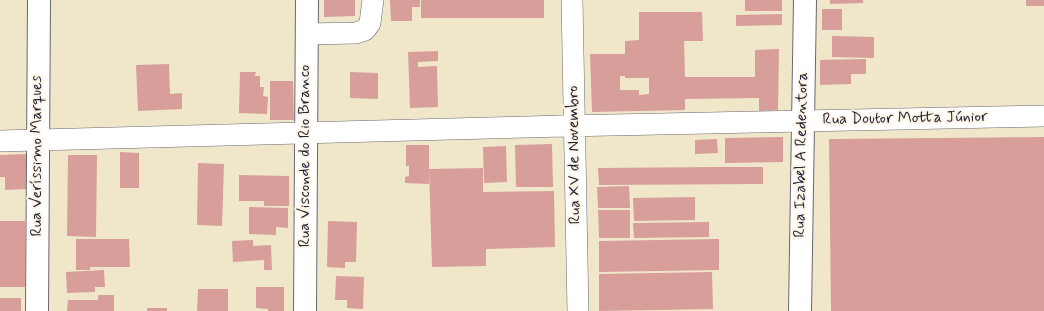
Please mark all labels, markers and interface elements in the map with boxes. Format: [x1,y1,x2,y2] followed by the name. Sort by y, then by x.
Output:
[296,65,316,247] street label: Rua Visconde do Rio Branco
[791,72,813,238] street label: Rua Izabel A Redentora
[28,75,48,237] street label: Rua Veríssimo Marques
[564,85,586,225] street label: Rua XV de Novembro
[822,108,988,130] street label: Rua Doutor Motta Júnior

